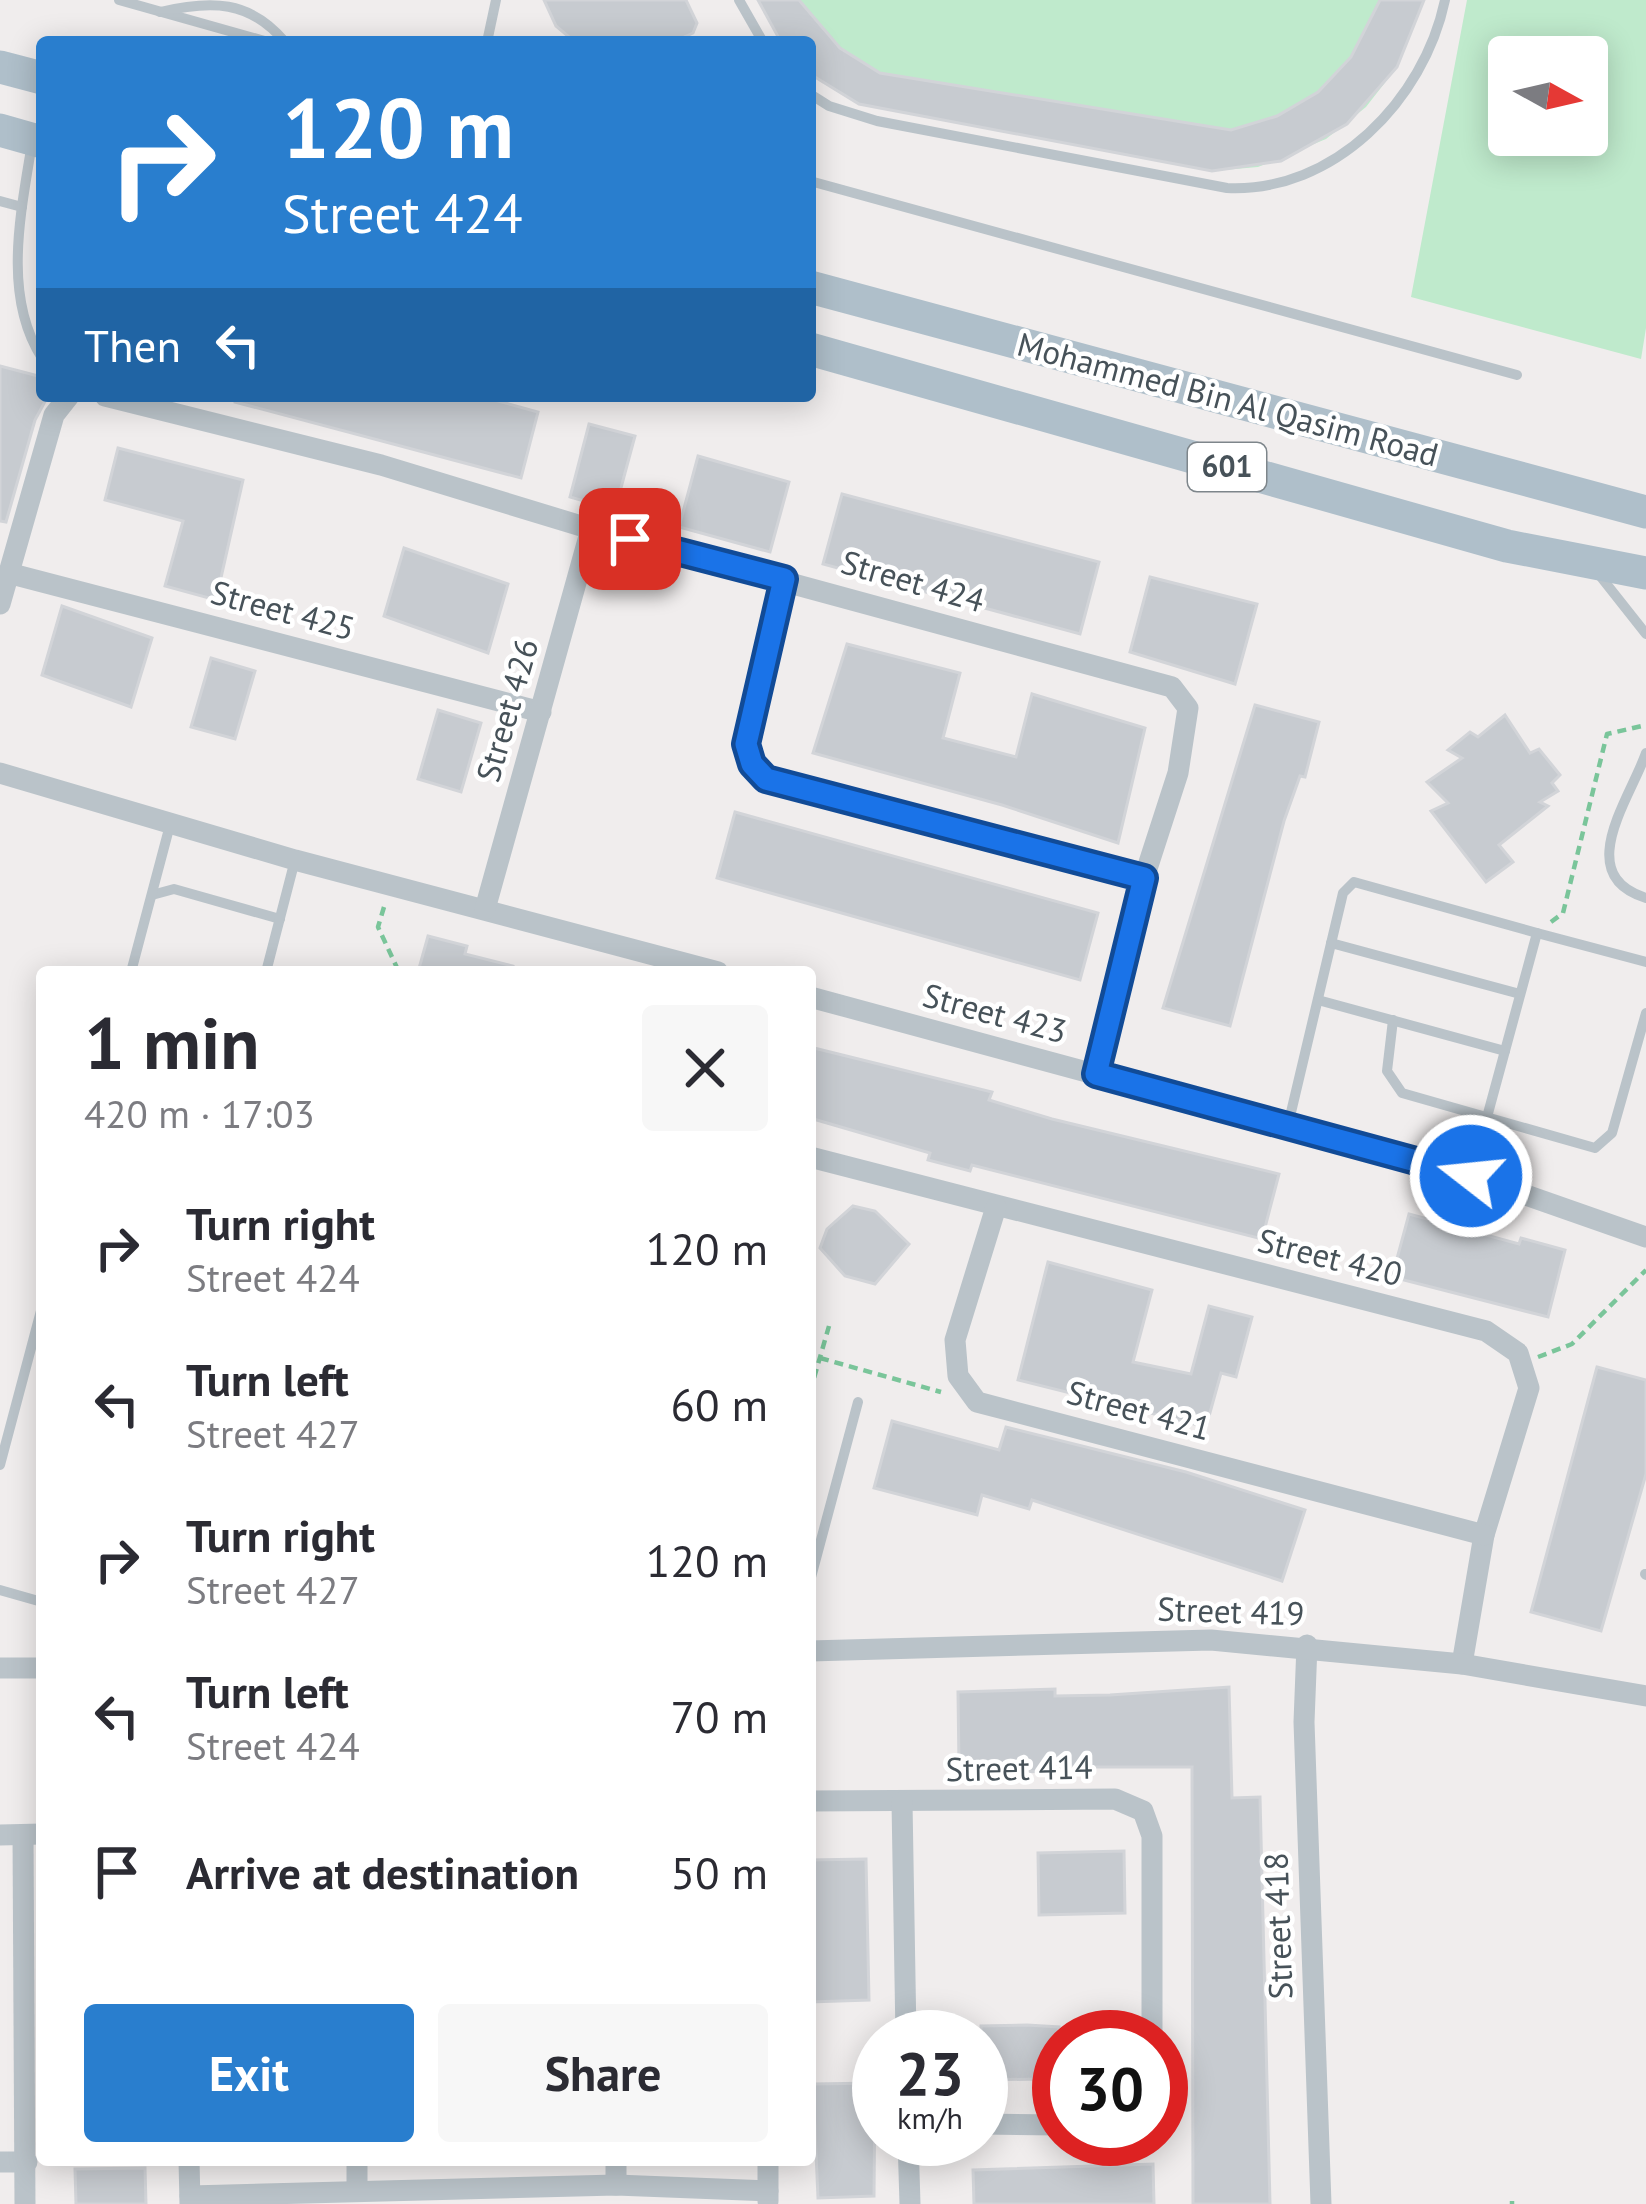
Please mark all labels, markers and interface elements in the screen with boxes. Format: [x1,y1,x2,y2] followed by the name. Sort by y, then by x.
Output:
[1488,36,1608,156] north arrow
[1488,36,1608,156] map controls
[282,72,514,181] text: 120 m
[84,84,240,240] icon: right
[282,178,523,248] text: Street 424
[205,312,271,378] icon: left
[84,316,181,374] text: Then
[1013,322,1443,475] street label: Mohammed Bin Al Qasim Road
[1188,443,1266,491] road number: 601
[579,488,681,590] pin
[597,506,663,572] icon: arrive
[837,540,990,621] street label: Street 424
[207,570,360,649] street label: Street 425
[466,633,547,786] street label: Street 426
[919,973,1072,1052] street label: Street 423
[84,996,260,1089] text: 1 min
[642,1005,768,1131] button: close
[84,1088,315,1139] text: 420 m · 17:03
[1408,1113,1534,1239] position arrow
[186,1194,375,1252] text: Turn right
[84,1215,150,1281] icon: right
[1254,1218,1407,1295] street label: Street 420
[646,1219,768,1277] text: 120 m
[186,1252,360,1303] text: Street 424
[186,1350,349,1408] text: Turn left
[1063,1370,1216,1449] street label: Street 421
[84,1371,150,1437] icon: left
[670,1375,768,1433] text: 60 m
[186,1408,360,1459] text: Street 427
[186,1506,375,1564] text: Turn right
[84,1527,150,1593] icon: right
[646,1531,768,1589] text: 120 m
[186,1564,360,1615] text: Street 427
[1157,1586,1305,1635] street label: Street 419
[186,1662,349,1720] text: Turn left
[84,1683,150,1749] icon: left
[670,1687,768,1745] text: 70 m
[186,1720,360,1771] text: Street 424
[945,1745,1093,1790] street label: Street 414
[84,1839,150,1905] icon: arrive
[186,1843,579,1901] text: Arrive at destination
[670,1843,768,1901] text: 50 m
[1253,1852,1302,2000] street label: Street 418
[84,2004,414,2142] button: Exit
[438,2004,768,2142] button: Share
[1032,2010,1188,2166] speed limit sign: 30
[896,2034,964,2112] text: 23
[897,2098,963,2137] text: km/h

